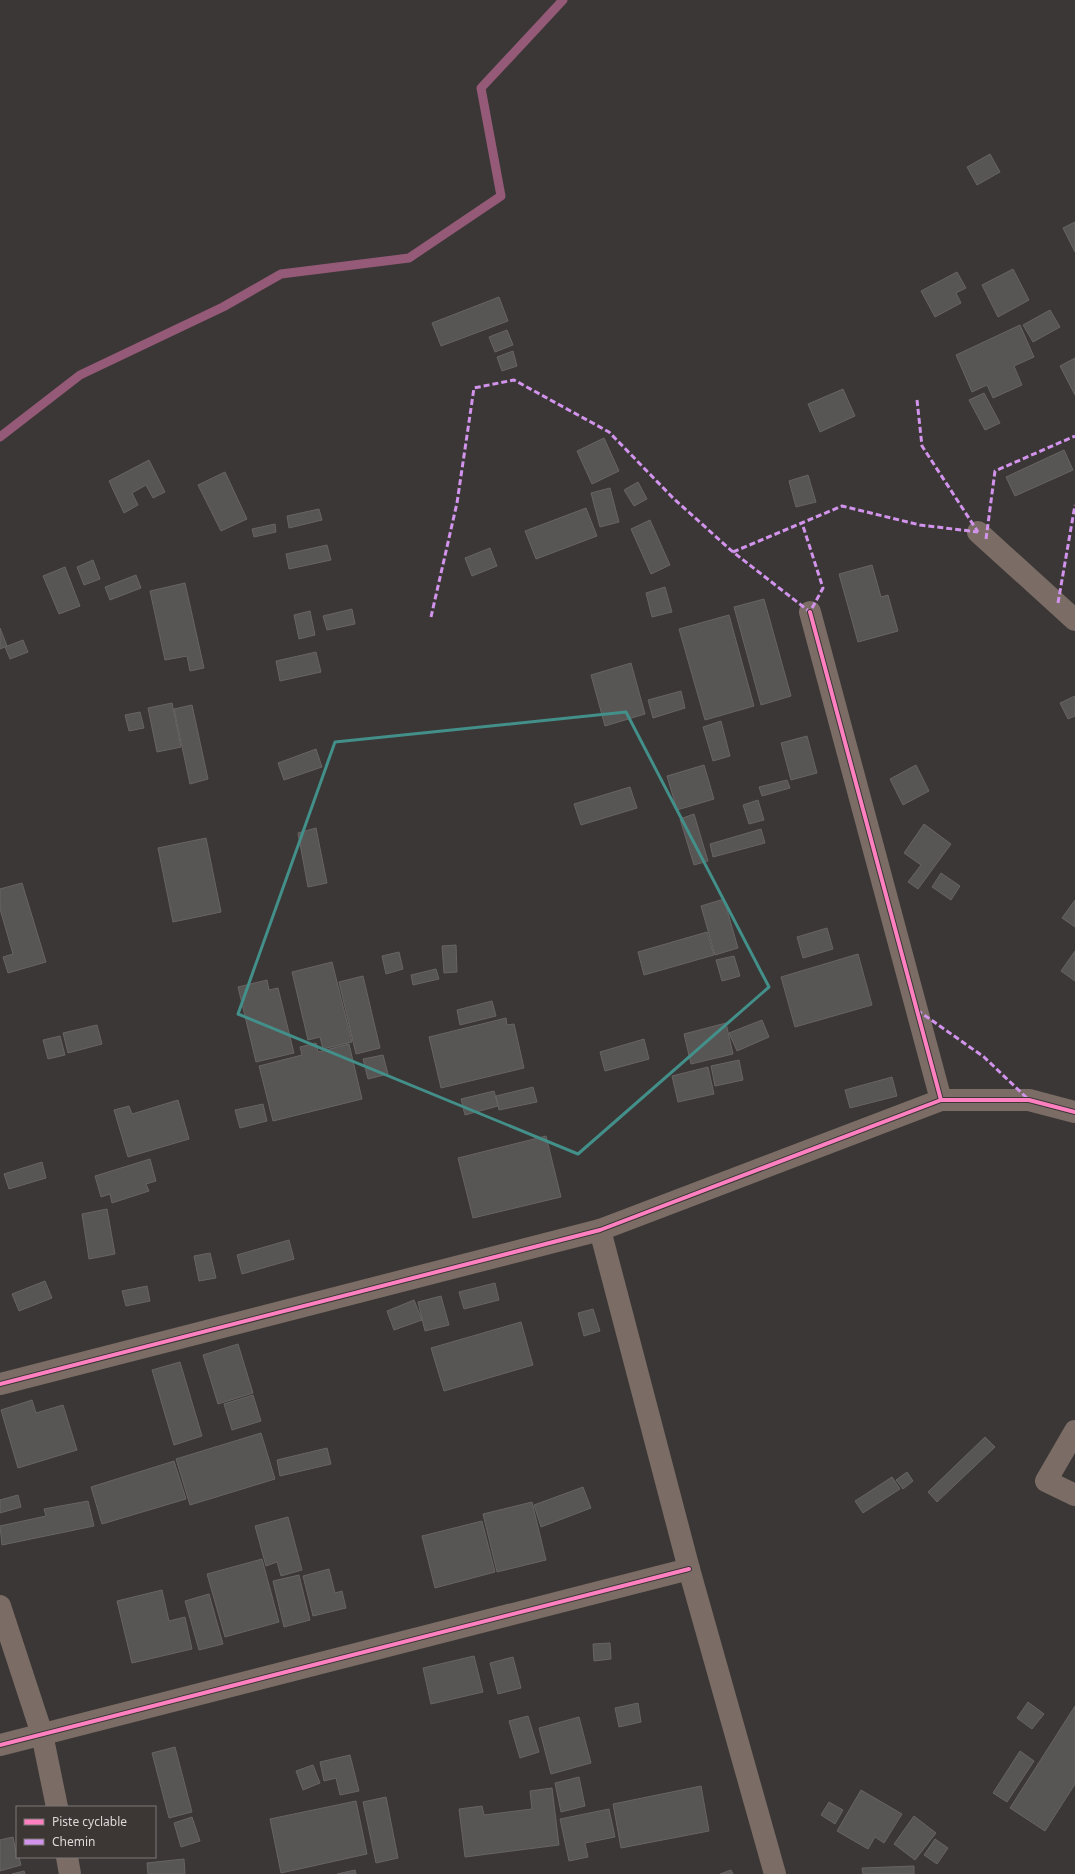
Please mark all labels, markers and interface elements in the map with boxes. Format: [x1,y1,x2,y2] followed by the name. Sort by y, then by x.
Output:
[16,1806,156,1858] legend
[52,1813,127,1830] text: Piste cyclable
[52,1833,96,1850] text: Chemin

